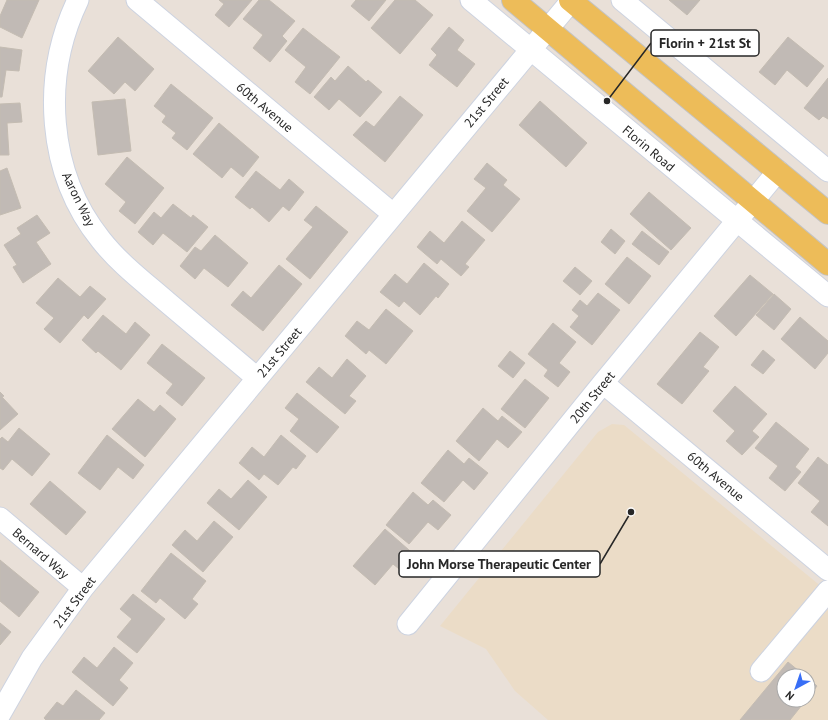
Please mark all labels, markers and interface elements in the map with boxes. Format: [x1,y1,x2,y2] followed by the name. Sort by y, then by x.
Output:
[651,30,759,56] callout: Florin + 21st St
[659,34,751,52] text: Florin + 21st St
[460,73,513,131] street label: 21st Street
[233,79,297,136] street label: 60th Avenue
[619,121,678,175] street label: Florin Road
[58,169,99,229] street label: Aaron Way
[253,323,306,381] street label: 21st Street
[566,367,619,427] street label: 20th Street
[684,448,748,505] street label: 60th Avenue
[9,524,72,583] street label: Bernard Way
[399,551,600,577] callout: John Morse Therapeutic Center
[406,555,591,573] text: John Morse Therapeutic Center
[49,572,100,632] street label: 21st Street
[776,668,816,708] north arrow
[782,688,797,703] text: N

